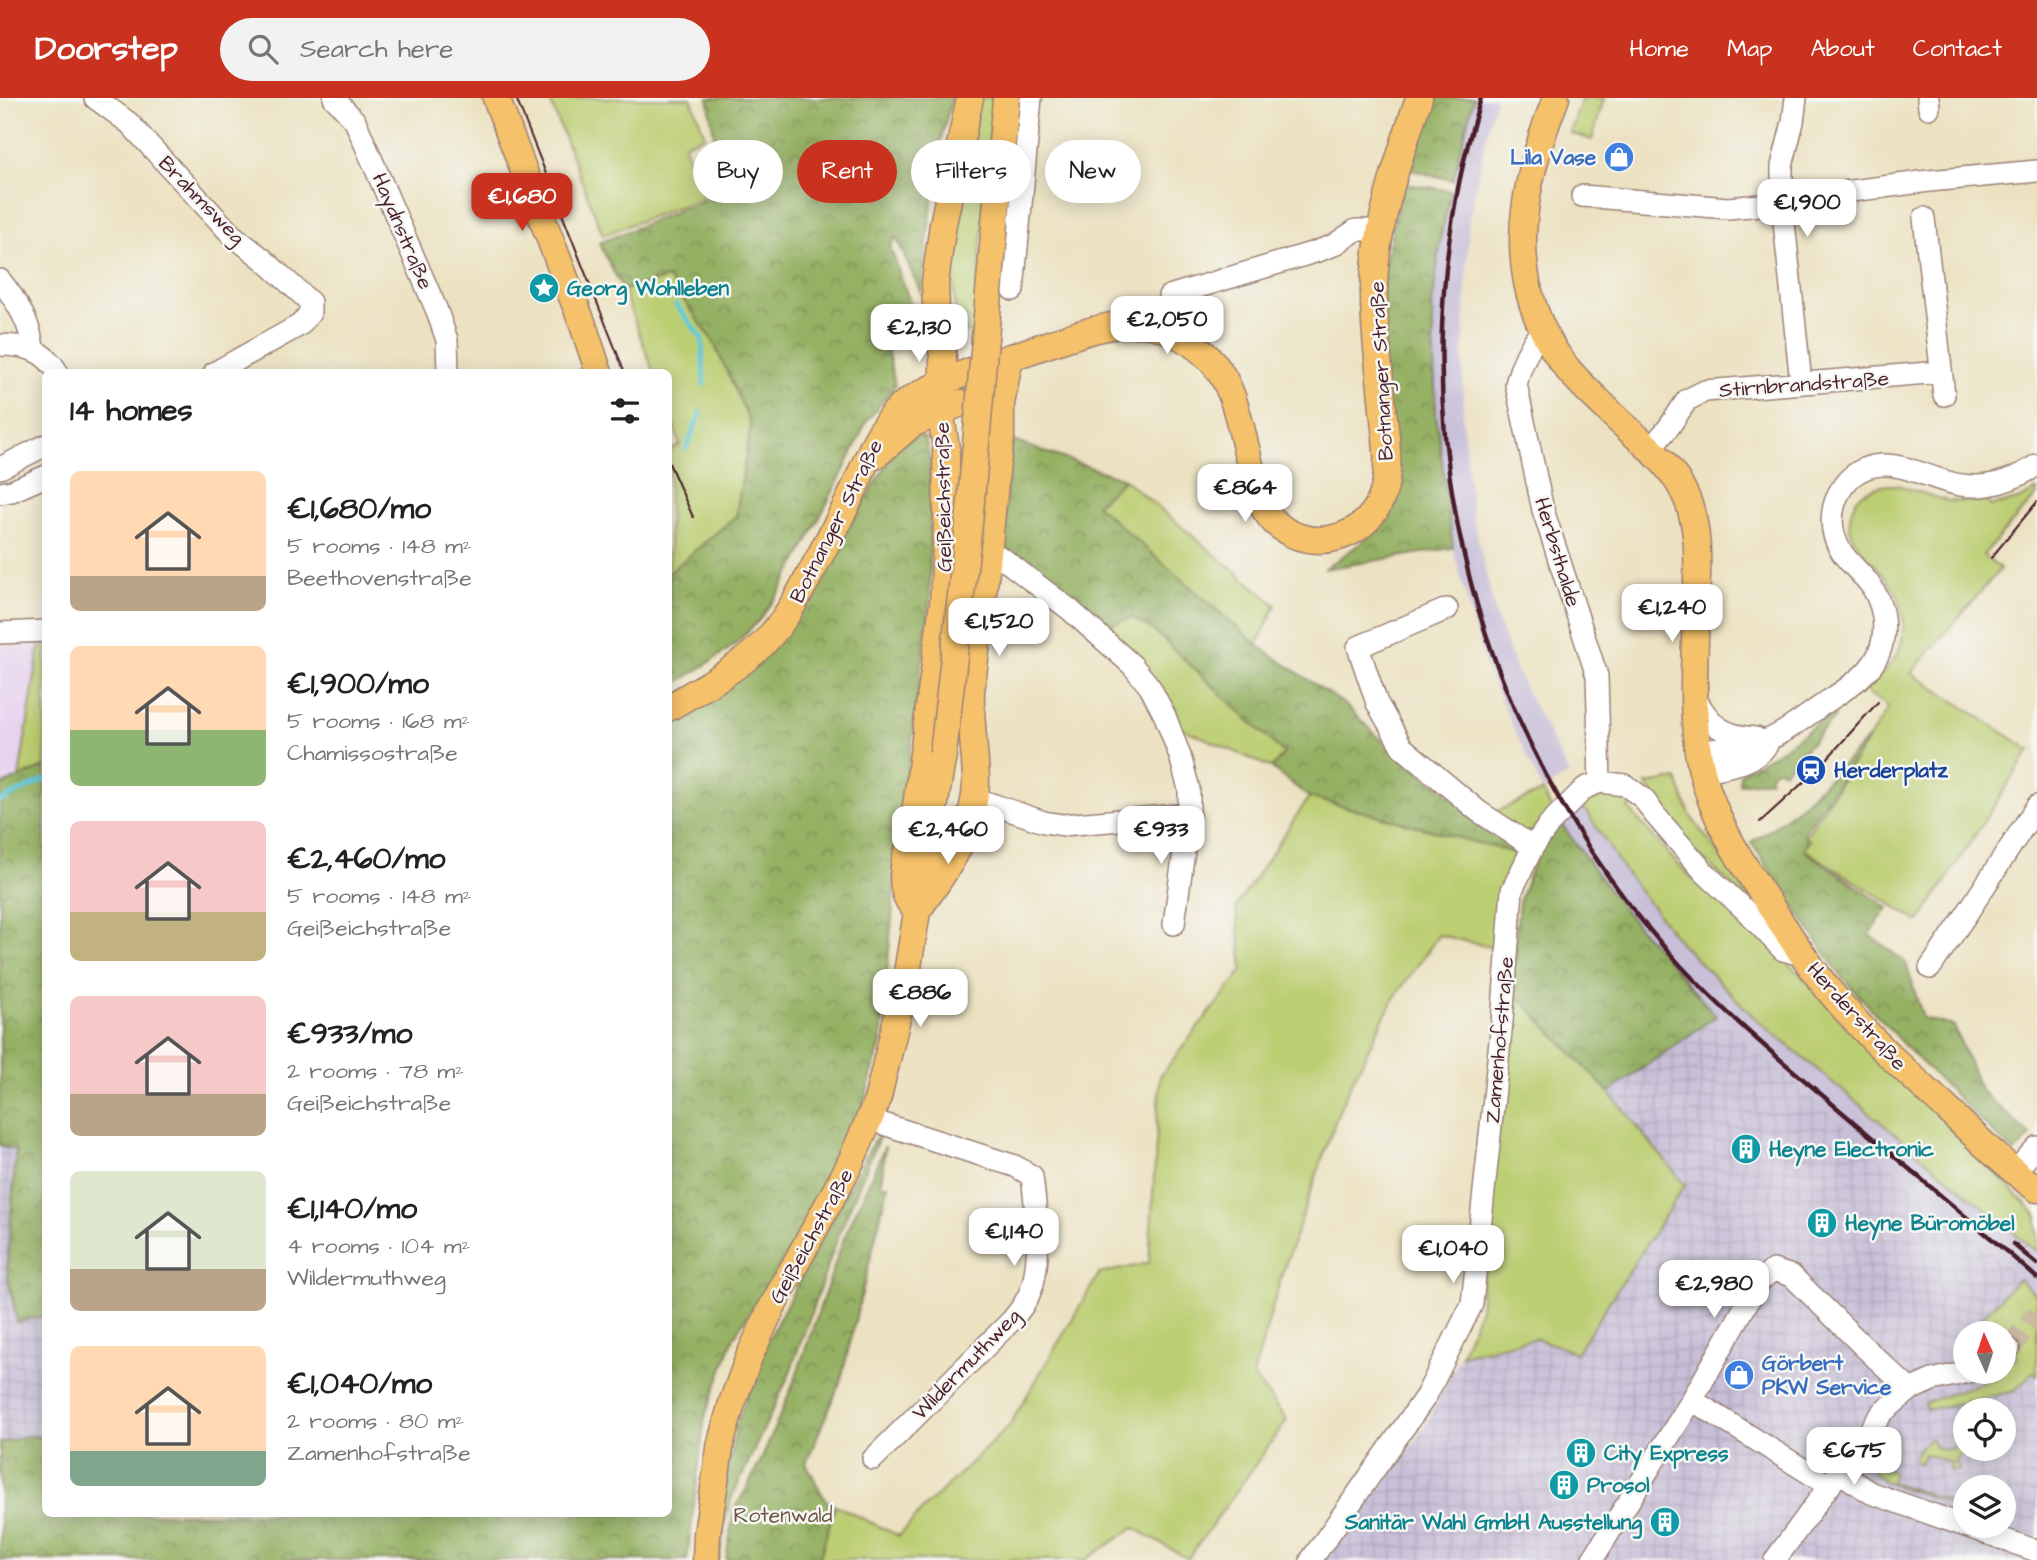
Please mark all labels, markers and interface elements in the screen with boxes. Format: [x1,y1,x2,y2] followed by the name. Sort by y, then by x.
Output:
[220,18,710,81] search box
[35,26,178,72] text: Doorstep
[244,30,282,68] icon: search
[300,31,453,67] text: Search here
[1629,32,1689,66] text: Home
[1727,32,1772,66] text: Map
[1810,32,1875,66] text: About
[1913,32,2002,66] text: Contact
[693,140,783,203] chip: Buy
[797,140,897,203] chip: Rent
[911,140,1031,203] chip: Filters
[1045,140,1141,203] chip: New
[1602,140,1636,174] shop icon: Lila Vase
[1510,143,1597,172] place label: Lila Vase
[150,149,252,253] street label: Brahmsweg
[363,169,440,295] street label: Haydnstraße
[465,174,579,233] pin: €1,680
[487,180,557,212] text: €1,680
[1750,180,1864,239] pin: €1,900
[1773,186,1841,218] text: €1,900
[527,271,561,305] place icon: Georg Wohlleben
[567,274,730,305] place label: Georg Wohlleben
[1362,280,1403,461] street label: Botnanger Straße
[1110,296,1224,356] pin: €2,050
[1127,303,1207,335] text: €2,050
[862,304,976,364] pin: €2,130
[887,311,951,343] text: €2,130
[1718,364,1890,405] street label: Stirnbrandstraße
[70,390,193,432] text: 14 homes
[606,392,644,430] icon: filters
[928,422,959,572] street label: Geißeichstraße
[783,435,892,609] street label: Botnanger Straße
[1204,464,1286,524] pin: €864
[1213,471,1277,503] text: €864
[287,488,431,530] text: €1,680/mo
[1527,494,1588,610] street label: Herbsthalde
[126,499,210,583] icon: home
[287,530,471,562] text: 5 rooms · 148 m²
[287,562,472,594] text: Beethovenstraße
[1615,584,1729,644] pin: €1,240
[1638,591,1706,623] text: €1,240
[942,598,1056,658] pin: €1,520
[964,605,1034,637] text: €1,520
[287,663,429,705] text: €1,900/mo
[126,674,210,758] icon: home
[287,705,470,737] text: 5 rooms · 168 m²
[287,737,458,769] text: Chamissostraße
[1794,753,1828,787] station icon: Herderplatz
[1834,756,1949,786] place label: Herderplatz
[891,806,1005,866] pin: €2,460
[1120,806,1202,866] pin: €933
[908,813,988,845] text: €2,460
[1134,813,1188,845] text: €933
[287,838,445,880] text: €2,460/mo
[126,849,210,933] icon: home
[287,880,471,912] text: 5 rooms · 148 m²
[287,912,451,944] text: Geißeichstraße
[1478,955,1521,1125] street label: Zamenhofstraße
[1800,956,1913,1077] street label: Herderstraße
[879,970,961,1029] pin: €886
[889,976,951,1008] text: €886
[287,1013,412,1055] text: €933/mo
[126,1024,210,1108] icon: home
[287,1055,464,1087] text: 2 rooms · 78 m²
[287,1087,451,1119] text: Geißeichstraße
[1729,1132,1763,1166] building icon: Heyne Electronic
[1769,1135,1935,1167] place label: Heyne Electronic
[762,1164,860,1309] street label: Geißeichstraße
[287,1188,417,1230] text: €1,140/mo
[126,1199,210,1283] icon: home
[1805,1206,1839,1240] building icon: Heyne Büromöbel
[957,1208,1071,1268] pin: €1,140
[1845,1209,2015,1241] place label: Heyne Büromöbel
[985,1215,1043,1247] text: €1,140
[1396,1226,1510,1285] pin: €1,040
[287,1230,470,1262] text: 4 rooms · 104 m²
[1418,1232,1488,1264] text: €1,040
[1657,1260,1771,1320] pin: €2,980
[287,1262,446,1294] text: Wildermuthweg
[1675,1267,1753,1299] text: €2,980
[906,1302,1029,1428] street label: Wildermuthweg
[1953,1321,2016,1384] north arrow
[1953,1321,2016,1538] map controls
[1762,1349,1892,1402] place label: Görbert PKW Service
[1722,1358,1756,1392] shop icon: Görbert PKW Service
[287,1363,432,1405] text: €1,040/mo
[126,1374,210,1458] icon: home
[1953,1398,2016,1461] button: locate
[287,1405,464,1437] text: 2 rooms · 80 m²
[1813,1428,1895,1487] pin: €675
[1822,1434,1886,1466] text: €675
[1564,1436,1598,1470] building icon: City Express
[287,1437,471,1469] text: Zamenhofstraße
[1604,1439,1729,1471] place label: City Express
[1547,1468,1581,1502] building icon: Prosol
[1587,1471,1650,1500] place label: Prosol
[1953,1475,2016,1538] button: layers
[734,1501,833,1530] park label: Rotenwald
[1648,1505,1682,1539] building icon: Sanitär Wahl GmbH Ausstellung
[1344,1508,1642,1539] place label: Sanitär Wahl GmbH Ausstellung

